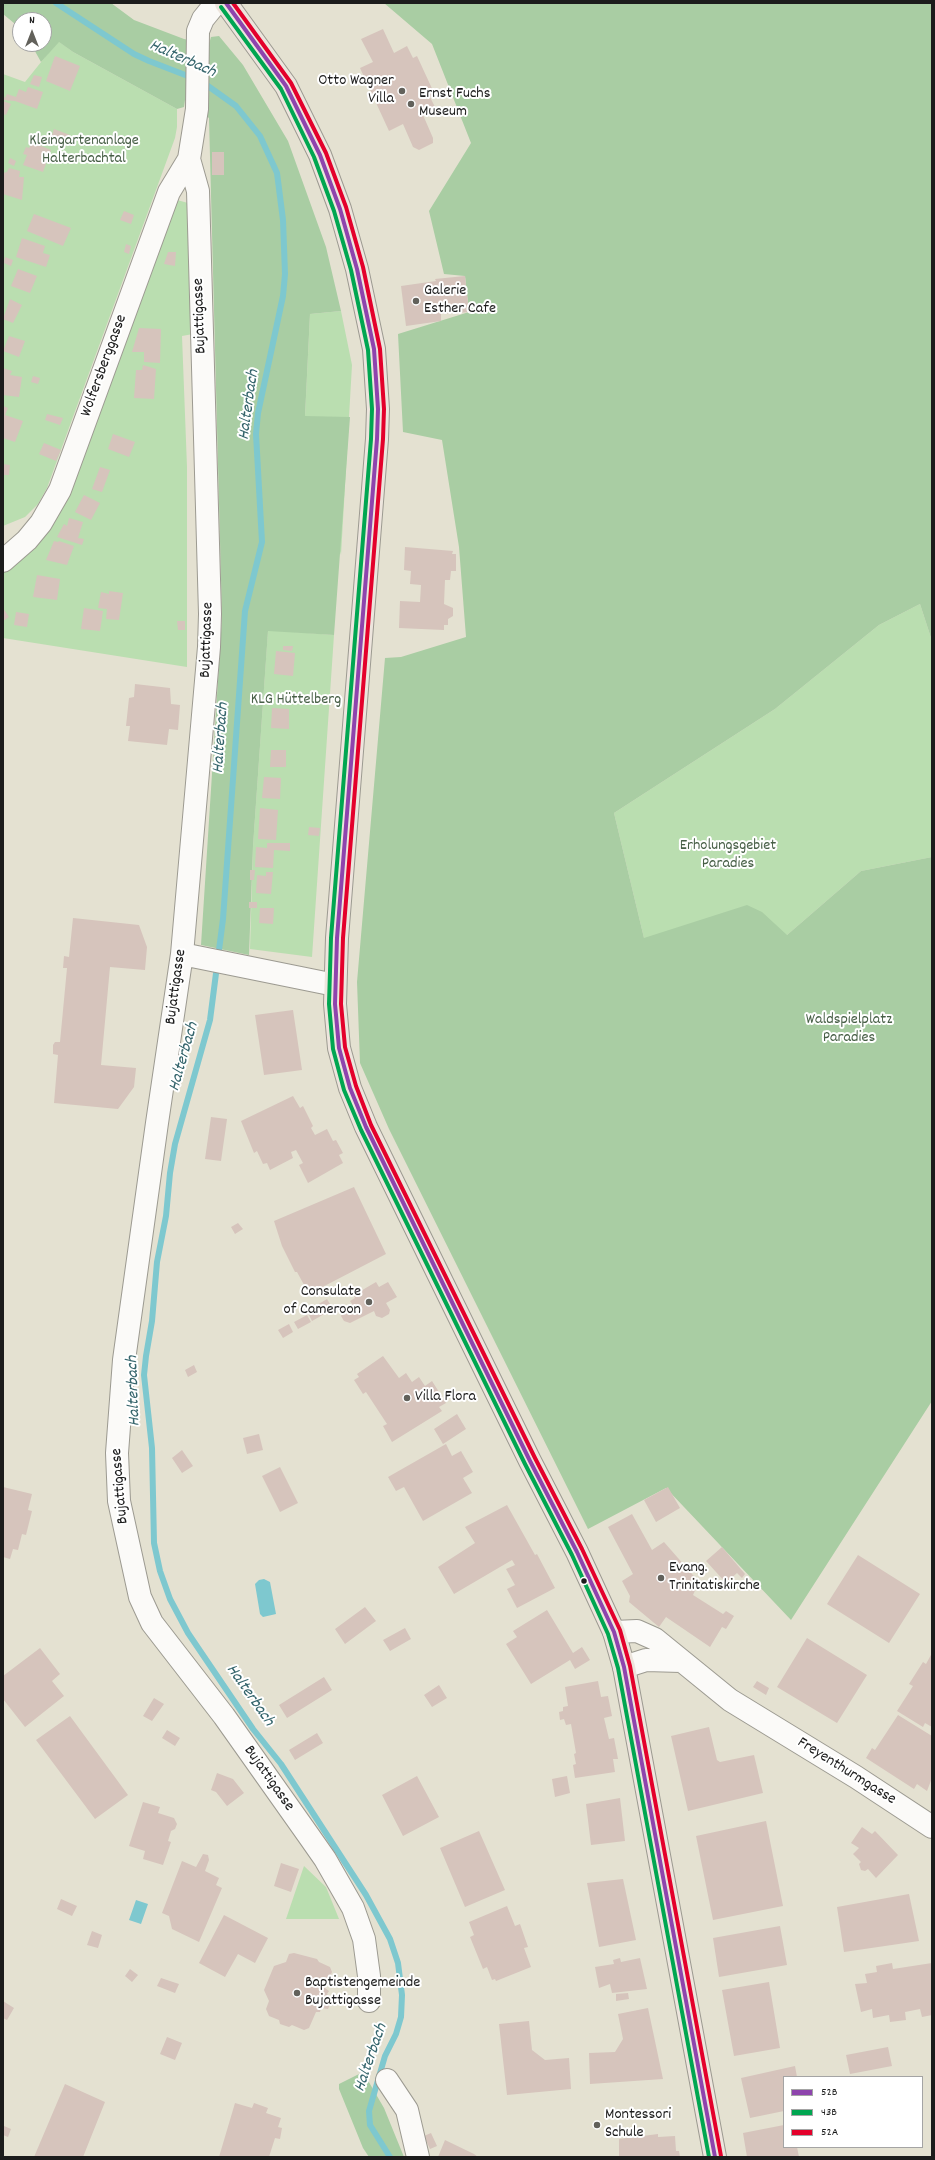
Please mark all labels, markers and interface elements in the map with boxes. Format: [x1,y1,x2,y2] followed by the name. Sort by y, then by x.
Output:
[12,12,52,52] north arrow
[29,13,35,29] text: N
[146,36,218,84] water label: Halterbach
[318,72,394,110] place label: Otto Wagner Villa
[419,85,490,123] place label: Ernst Fuchs Museum
[397,86,407,96] marker: Otto Wagner Villa
[406,99,416,109] marker: Ernst Fuchs Museum
[29,132,139,170] park label: Kleingartenanlage Halterbachtal
[190,278,212,354] street label: Bujattigasse
[424,282,496,320] place label: Galerie Esther Cafe
[411,296,421,306] marker: Galerie Esther Cafe
[78,312,132,420] street label: Wolfersberggasse
[235,369,265,441] water label: Halterbach
[197,602,219,678] street label: Bujattigasse
[251,691,341,711] park label: KLG Hüttelberg
[209,702,235,774] water label: Halterbach
[680,837,776,875] park label: Erholungsgebiet Paradies
[162,948,192,1026] street label: Bujattigasse
[806,1011,892,1049] park label: Waldspielplatz Paradies
[165,1020,205,1094] water label: Halterbach
[284,1283,361,1321] place label: Consulate of Cameroon
[364,1297,374,1307] marker: Consulate of Cameroon
[124,1355,146,1427] water label: Halterbach
[415,1388,476,1408] place label: Villa Flora
[402,1393,412,1403] marker: Villa Flora
[108,1447,134,1525] street label: Bujattigasse
[669,1559,760,1597] place label: Evang. Trinitatiskirche
[656,1573,666,1583] marker: Evang. Trinitatiskirche
[579,1576,589,1586] unlabelled marker
[220,1661,278,1731] water label: Halterbach
[793,1734,899,1810] street label: Freyenthurmgasse
[238,1742,298,1816] street label: Bujattigasse
[305,1974,420,2012] place label: Baptistengemeinde Bujattigasse
[292,1988,302,1998] marker: Baptistengemeinde Bujattigasse
[351,2021,393,2095] water label: Halterbach
[783,2076,923,2148] legend
[821,2084,838,2101] text: 52B
[821,2104,837,2121] text: 43B
[605,2106,671,2144] place label: Montessori Schule
[592,2120,602,2130] marker: Montessori Schule
[821,2124,838,2141] text: 52A

